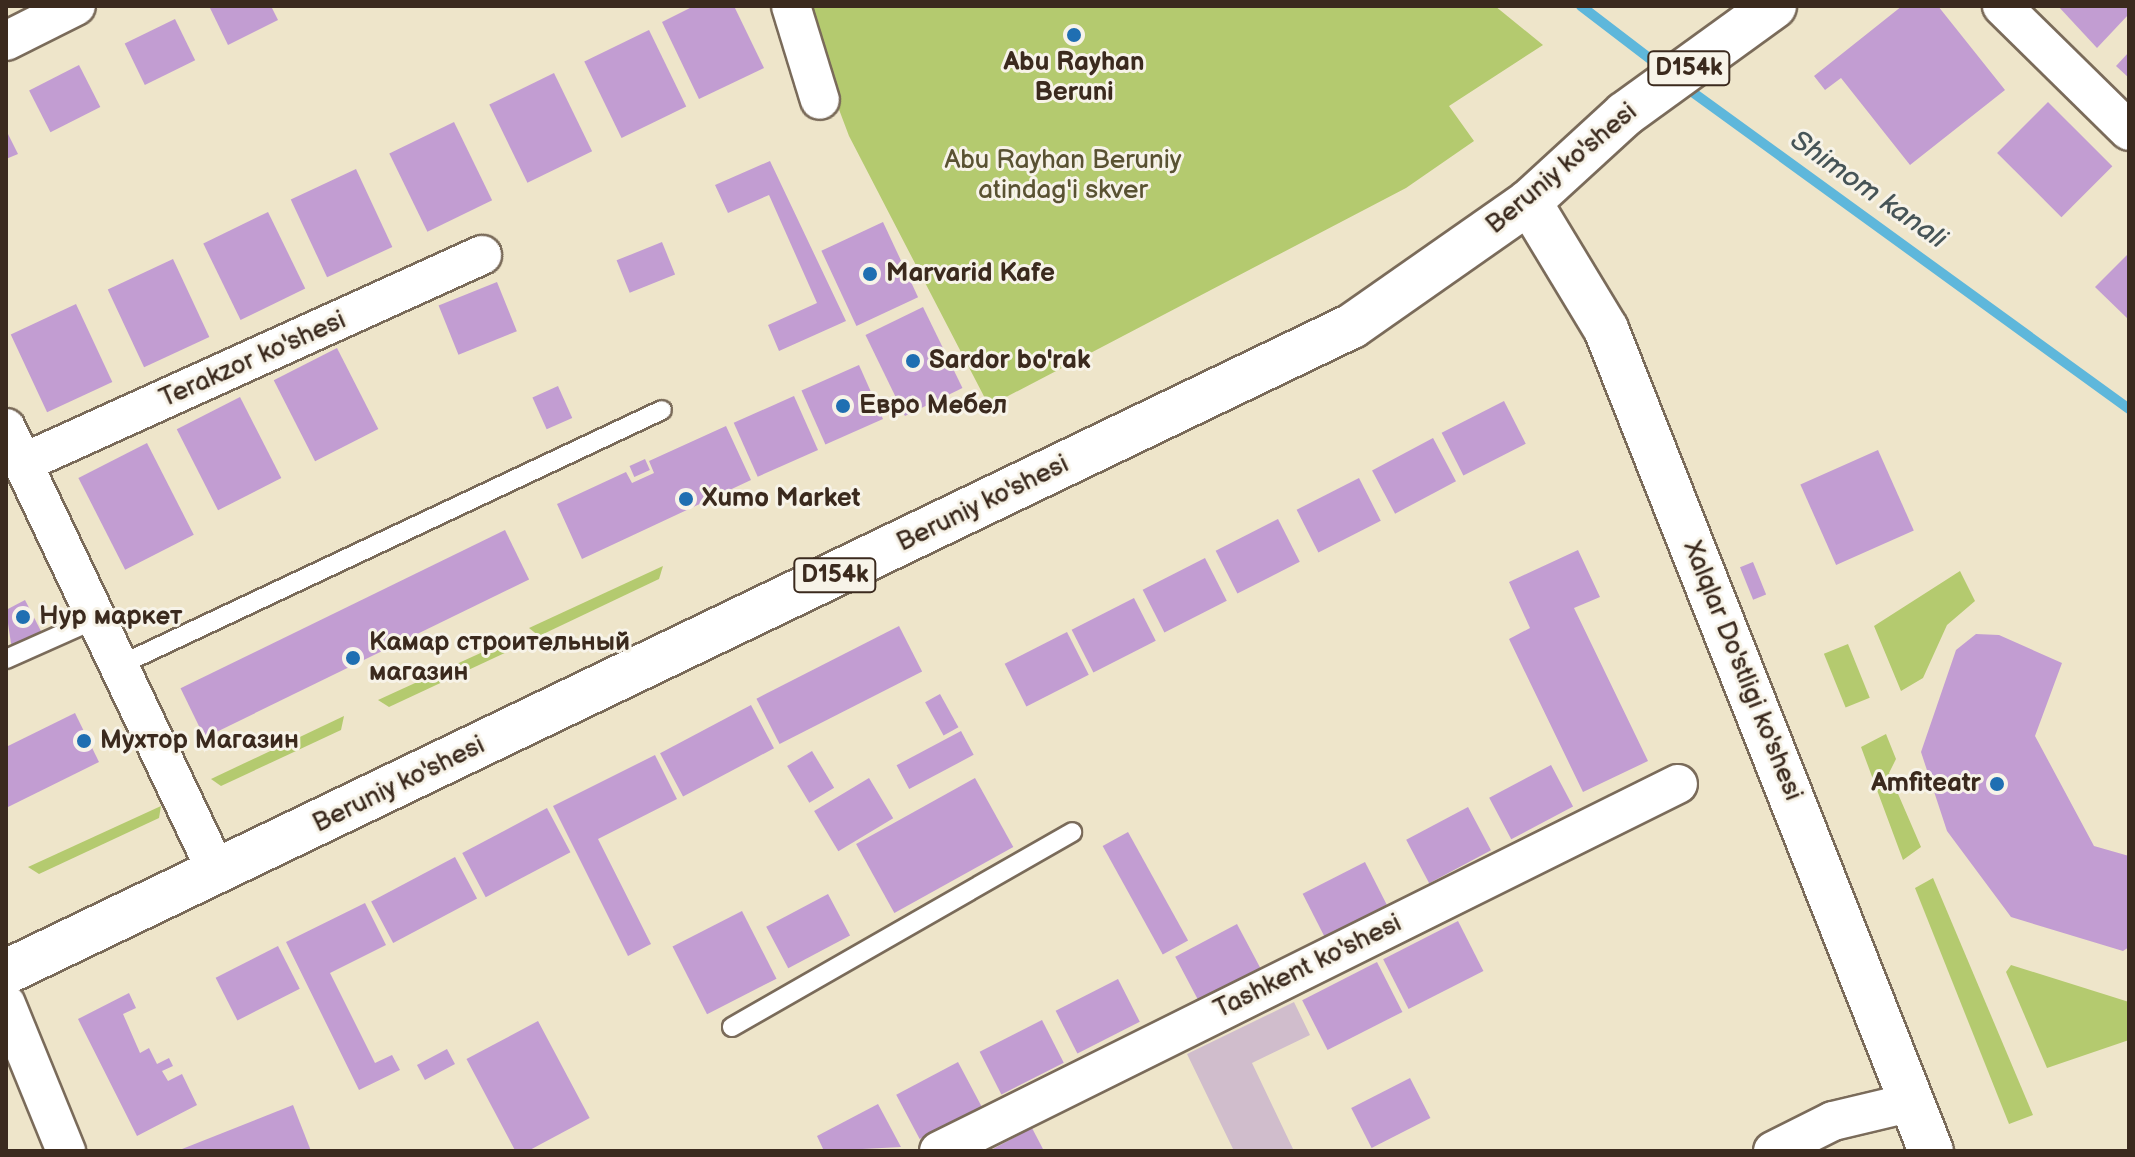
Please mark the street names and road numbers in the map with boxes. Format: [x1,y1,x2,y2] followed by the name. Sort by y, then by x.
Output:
[1647,48,1731,88] road number: D154k
[1480,96,1644,242] street label: Beruniy ko'shesi
[155,305,351,415] street label: Terakzor ko'shesi
[891,449,1075,559] street label: Beruniy ko'shesi
[1676,537,1808,805] street label: Xalqlar Do'stligi ko'shesi
[793,555,877,595] road number: D154k
[307,730,491,840] street label: Beruniy ko'shesi
[1209,908,1407,1026] street label: Tashkent ko'shesi

